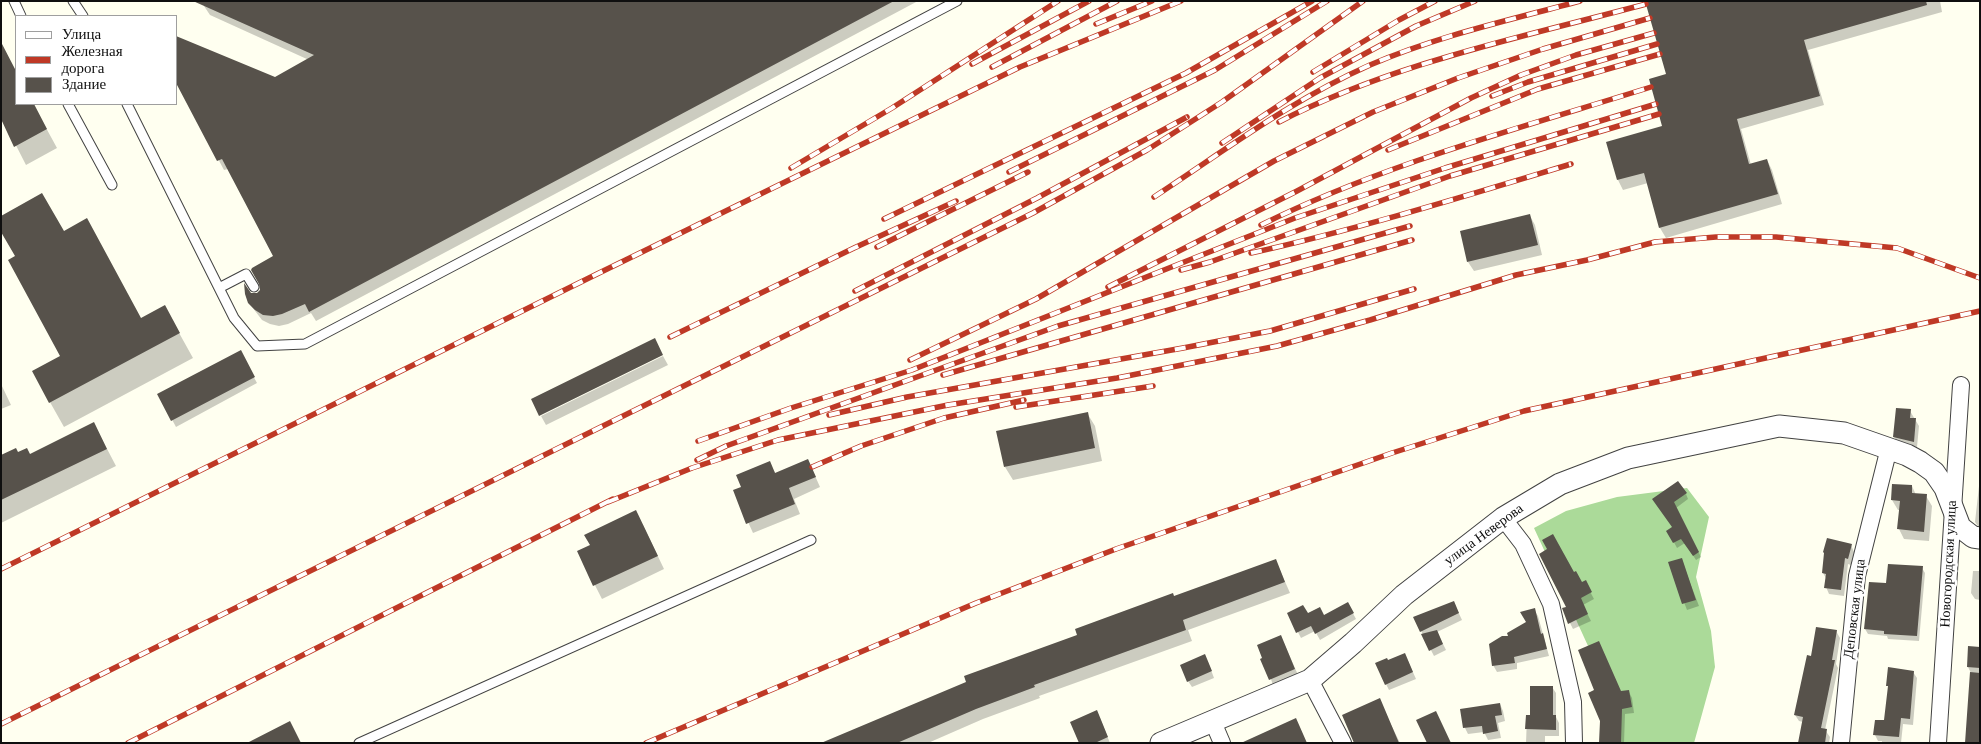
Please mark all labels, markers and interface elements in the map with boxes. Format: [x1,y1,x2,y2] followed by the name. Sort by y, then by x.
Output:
[15,15,178,105] legend
[62,26,101,42] text: Улица
[61,43,123,76] text: Железная дорога
[62,76,106,92] text: Здание
[1937,500,1961,628] street label: Новогородская улица
[1441,501,1527,569] street label: улица Неверова
[1841,558,1869,660] street label: Деповская улица

